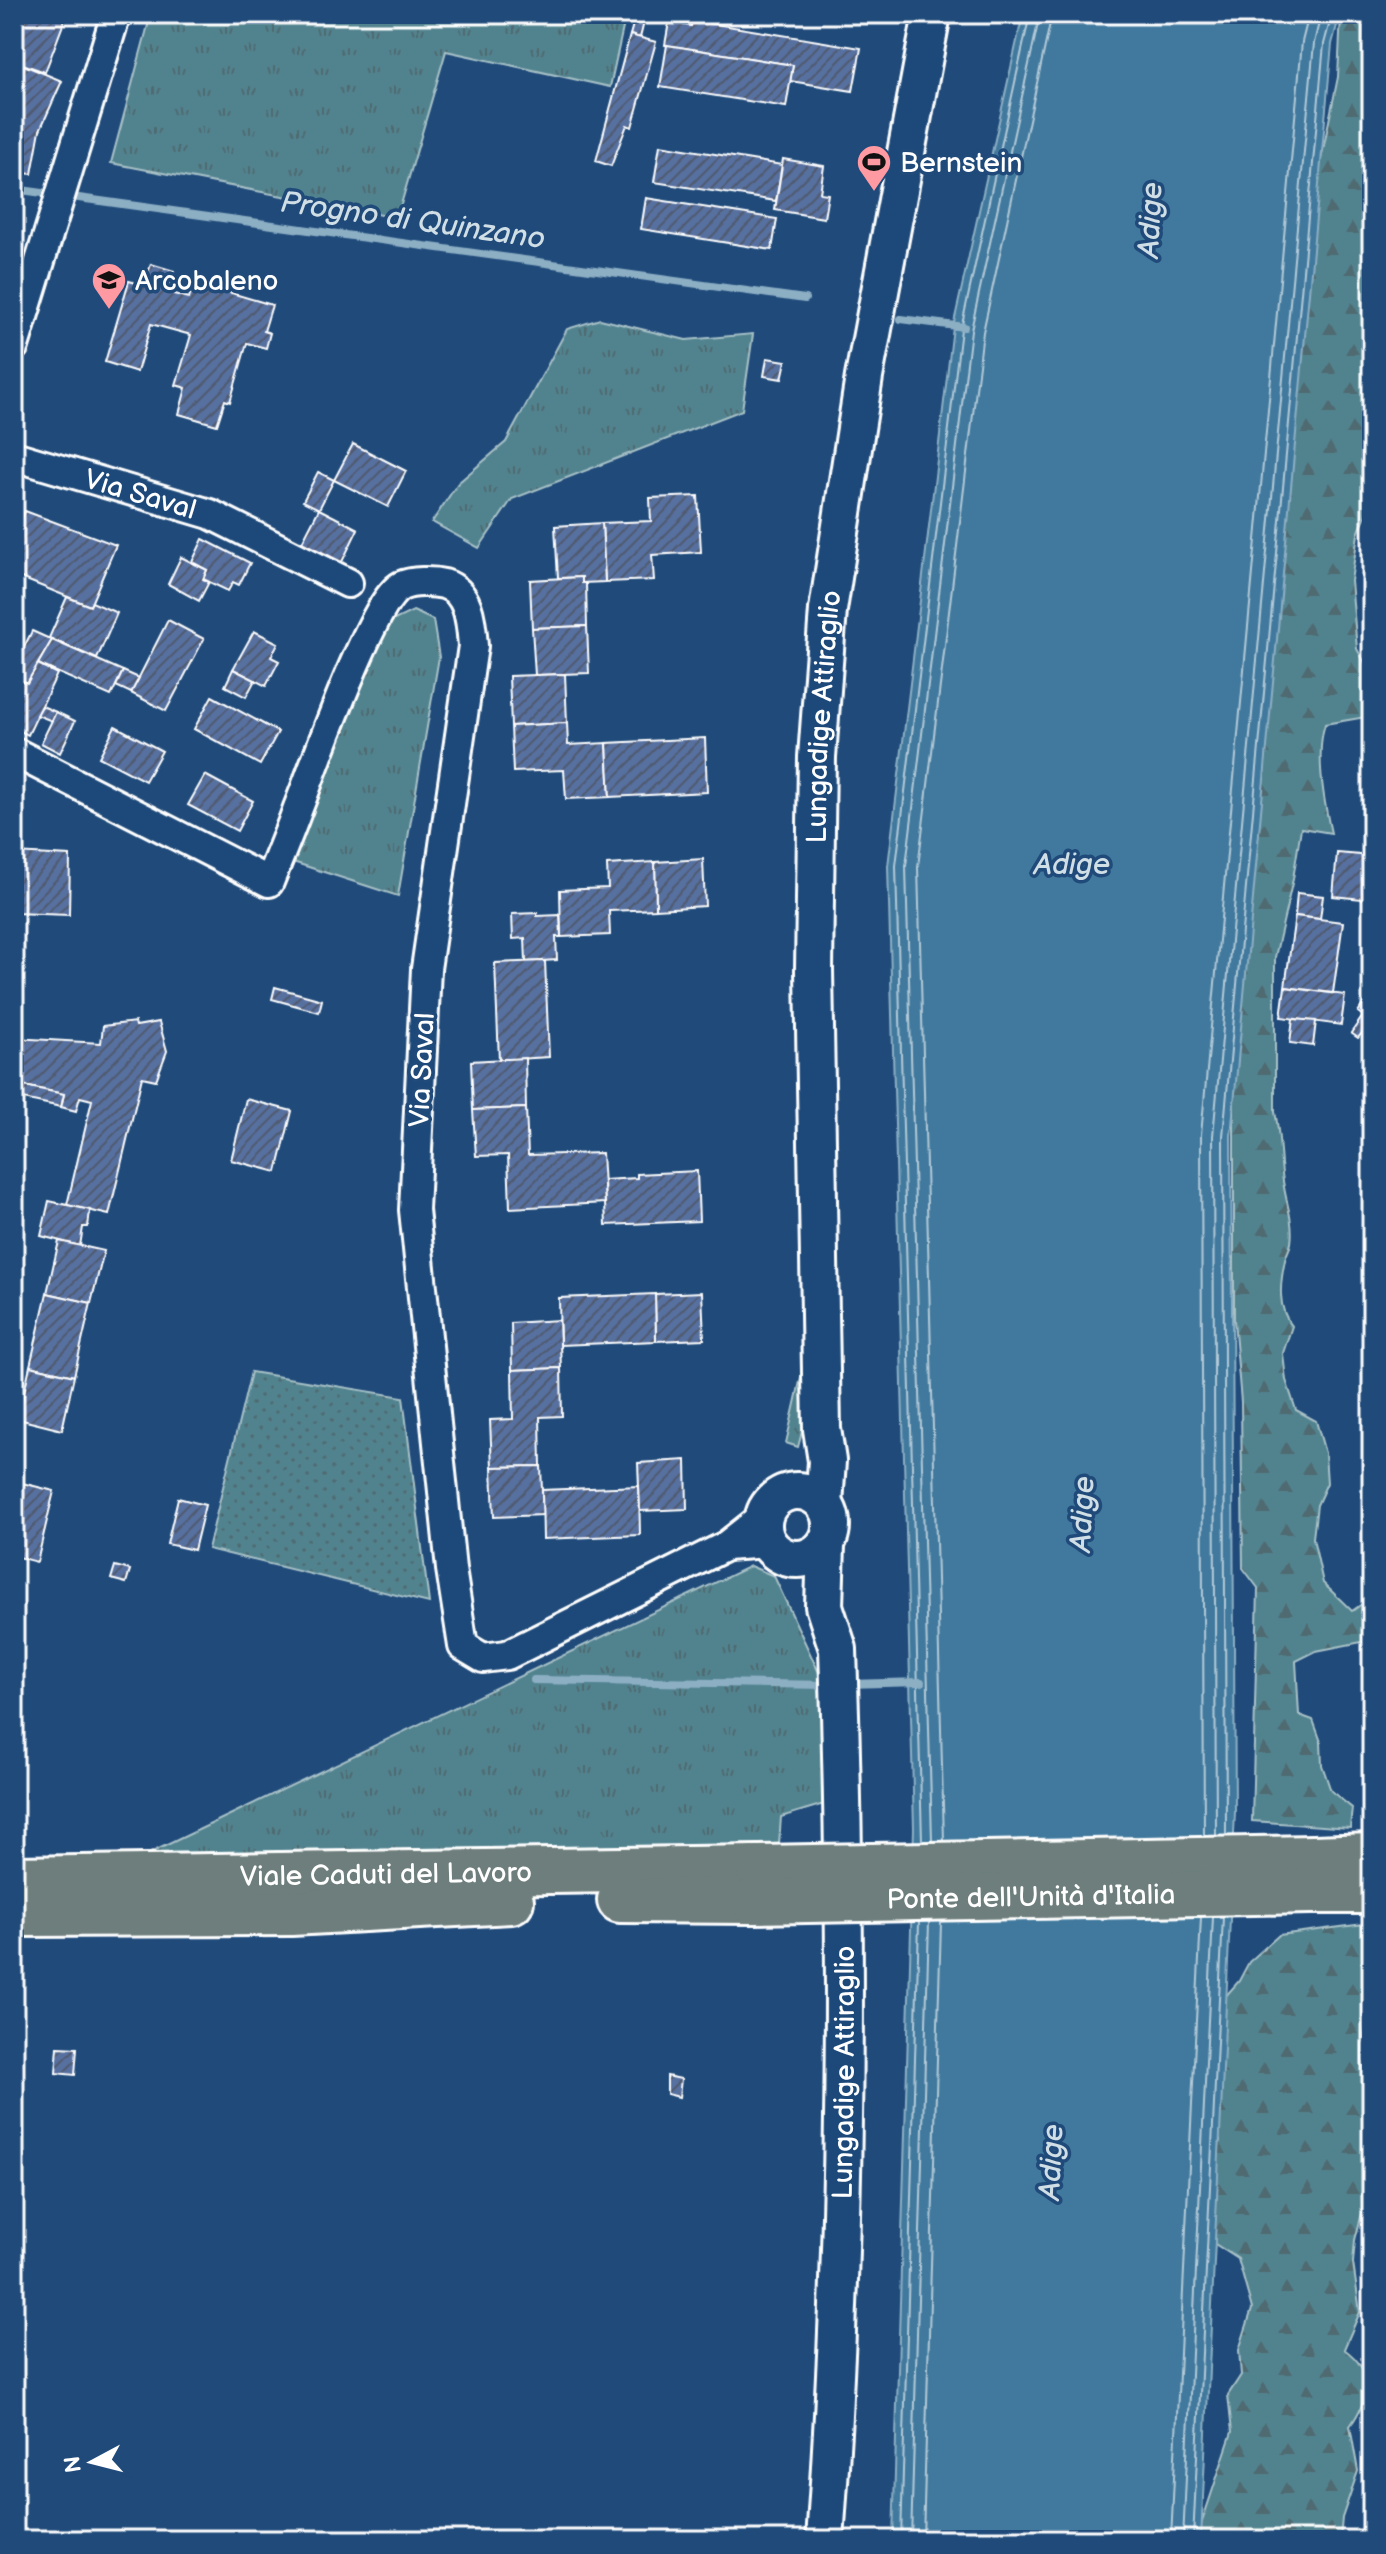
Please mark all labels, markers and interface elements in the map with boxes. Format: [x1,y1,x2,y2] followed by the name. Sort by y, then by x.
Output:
[855,143,893,193] sports icon: Bernstein
[900,147,1022,180] place label: Bernstein
[1131,181,1171,261] water label: Adige
[278,185,547,257] water label: Progno di Quinzano
[90,261,128,311] school or university icon: Arcobaleno
[135,265,278,298] place label: Arcobaleno
[80,463,200,527] street label: Via Saval
[801,588,849,844] street label: Lungadige Attiraglio
[1032,847,1110,883] water label: Adige
[403,1012,442,1128] street label: Via Saval
[1063,1475,1103,1555] water label: Adige
[240,1856,532,1894] street label: Viale Caduti del Lavoro
[886,1878,1176,1917] street label: Ponte dell'Unità d'Italia
[827,1945,862,2200] street label: Lungadige Attiraglio
[1032,2123,1072,2203] water label: Adige
[52,2422,132,2502] north arrow
[59,2454,88,2474] text: N

